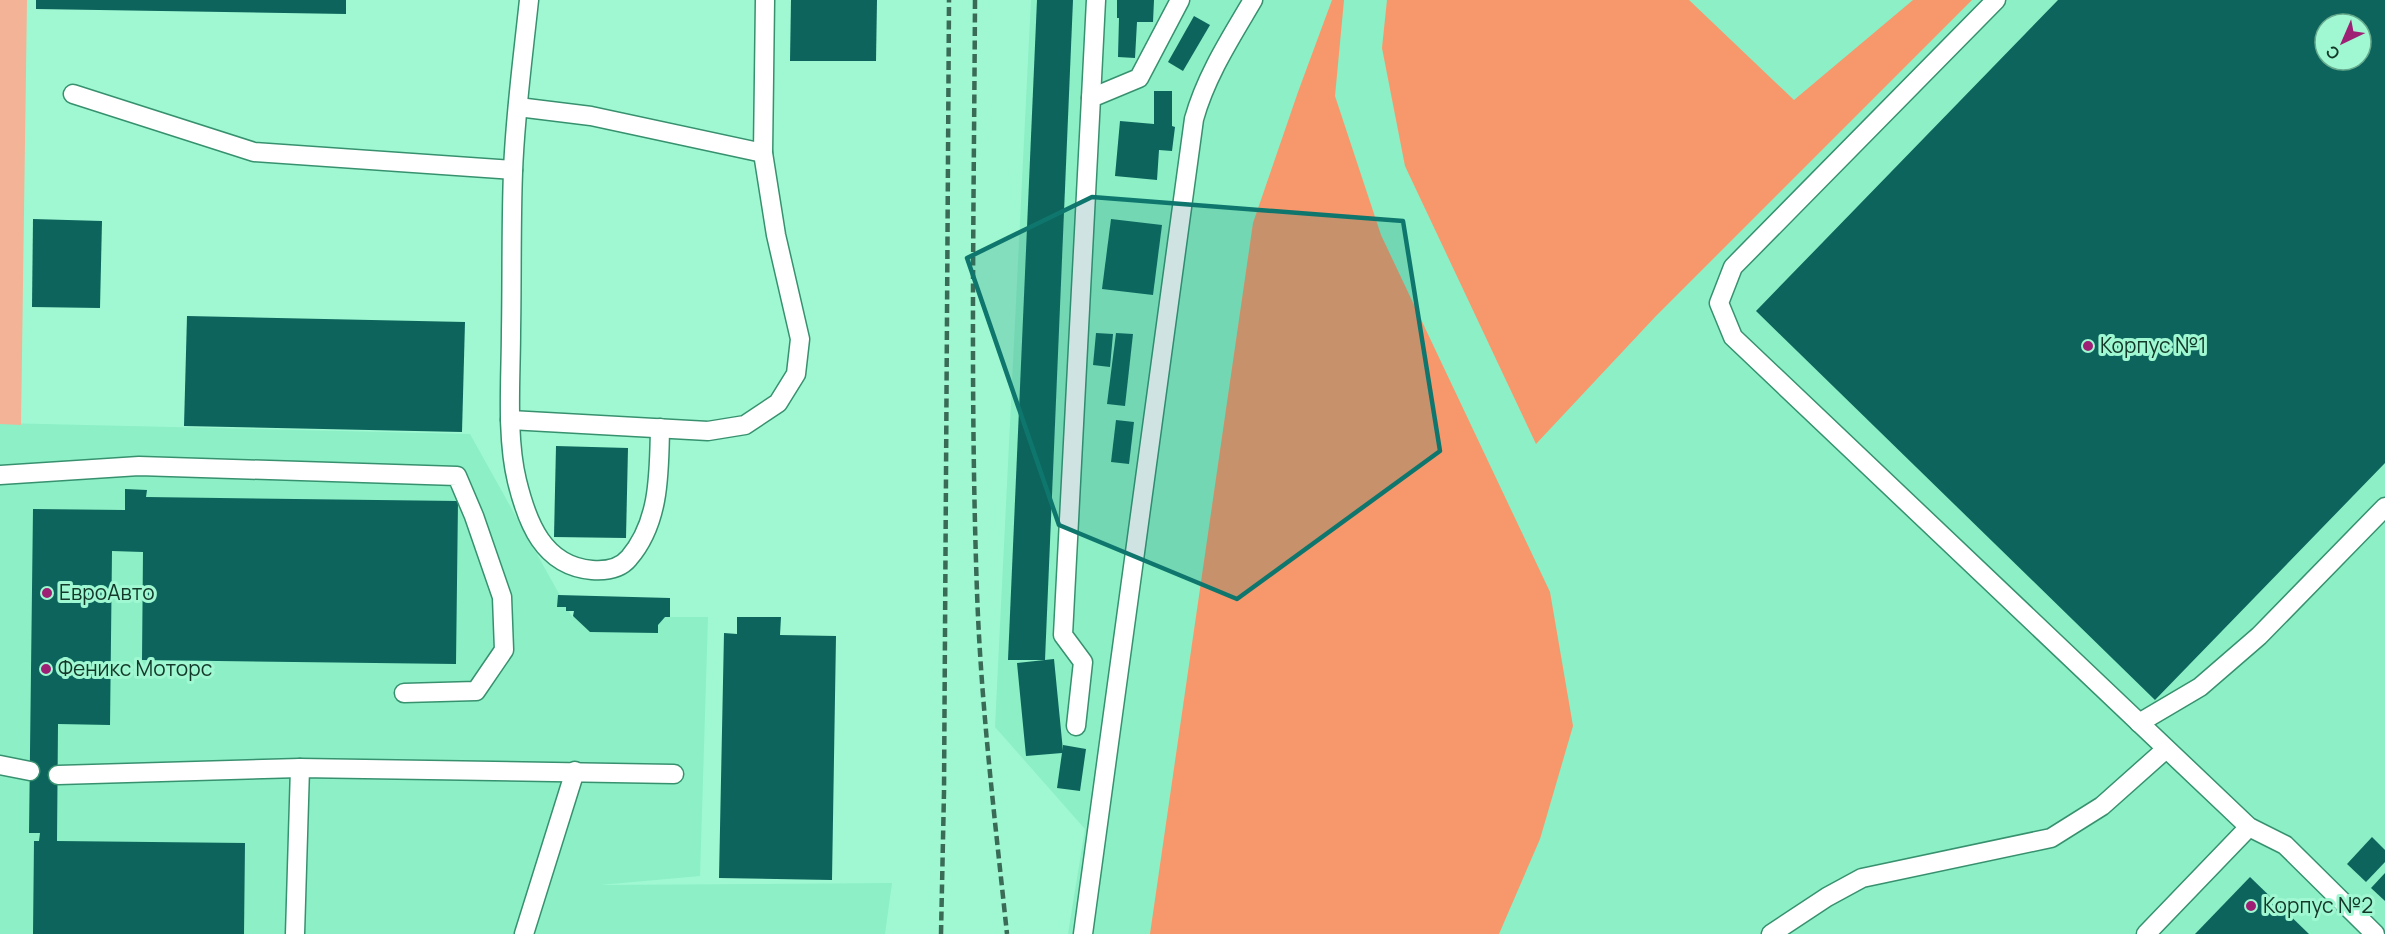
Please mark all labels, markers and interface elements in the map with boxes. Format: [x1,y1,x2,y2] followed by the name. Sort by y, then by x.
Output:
[2313,12,2373,72] north arrow
[2321,41,2344,65] text: С
[2100,331,2206,359] place label: Корпус №1
[2081,339,2095,353] marker: Корпус №1
[59,578,155,606] place label: ЕвроАвто
[40,586,54,600] marker: ЕвроАвто
[58,654,212,682] place label: Феникс Моторс
[39,662,53,676] marker: Феникс Моторс
[2263,891,2373,919] place label: Корпус №2
[2244,899,2258,913] marker: Корпус №2

